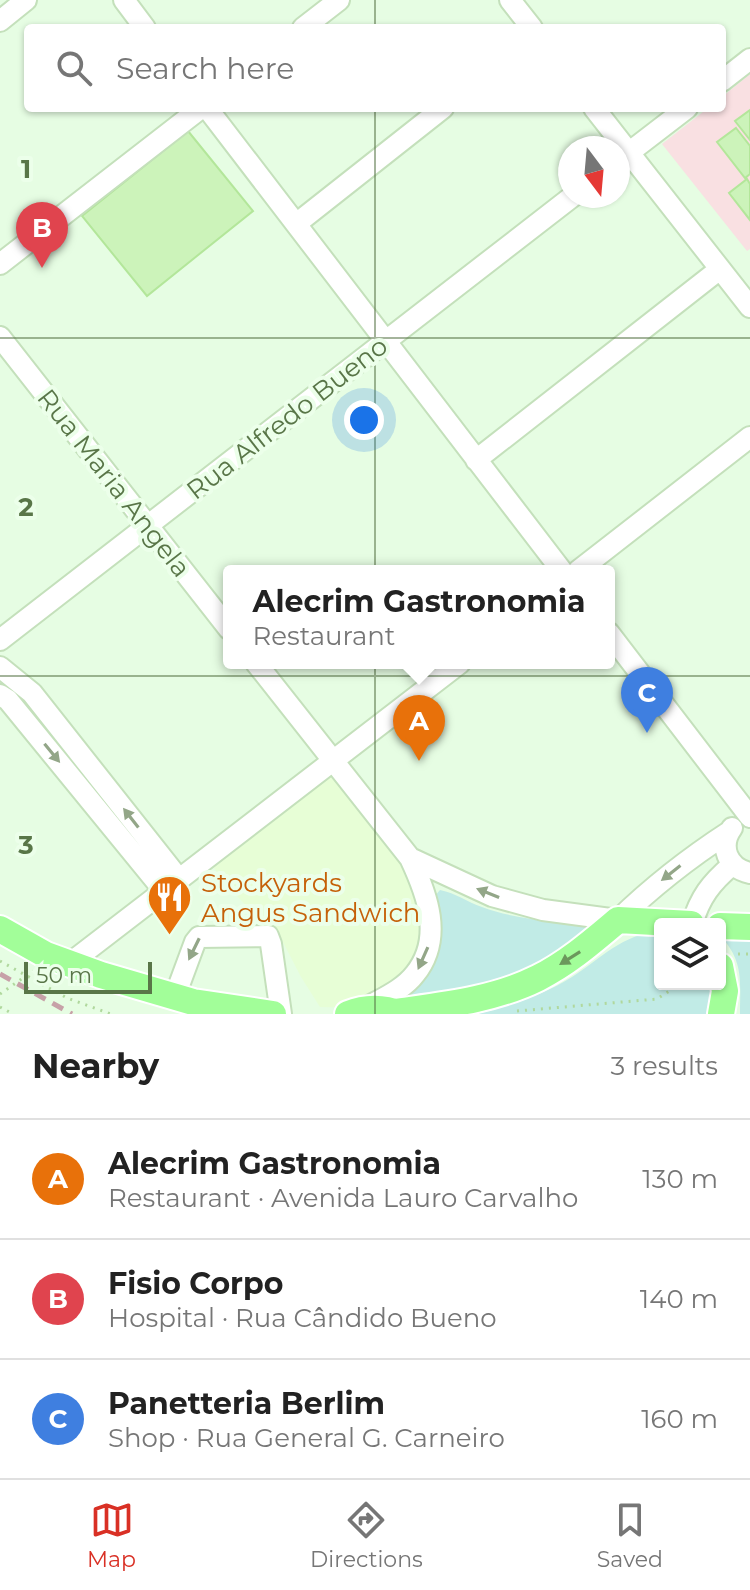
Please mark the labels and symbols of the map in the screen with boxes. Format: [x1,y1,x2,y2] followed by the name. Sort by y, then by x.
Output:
[558,136,630,208] north arrow
[21,153,31,185] text: 1
[16,202,68,268] pin: B
[180,330,394,506] street label: Rua Alfredo Bueno
[31,383,197,583] street label: Rua Maria Angela
[344,400,384,440] your location
[18,491,34,523] text: 2
[621,667,673,733] pin: C
[393,695,445,761] pin: A
[43,743,59,763] one-way arrow
[123,808,139,828] one-way arrow
[17,829,34,861] text: 3
[661,865,681,881] one-way arrow
[201,867,420,929] place label: Stockyards Angus Sandwich
[146,874,194,937] restaurant icon: Stockyards Angus Sandwich
[476,886,500,899] one-way arrow
[187,938,201,961] one-way arrow
[416,946,429,970] one-way arrow
[560,951,581,966] one-way arrow
[24,958,152,994] scale bar

